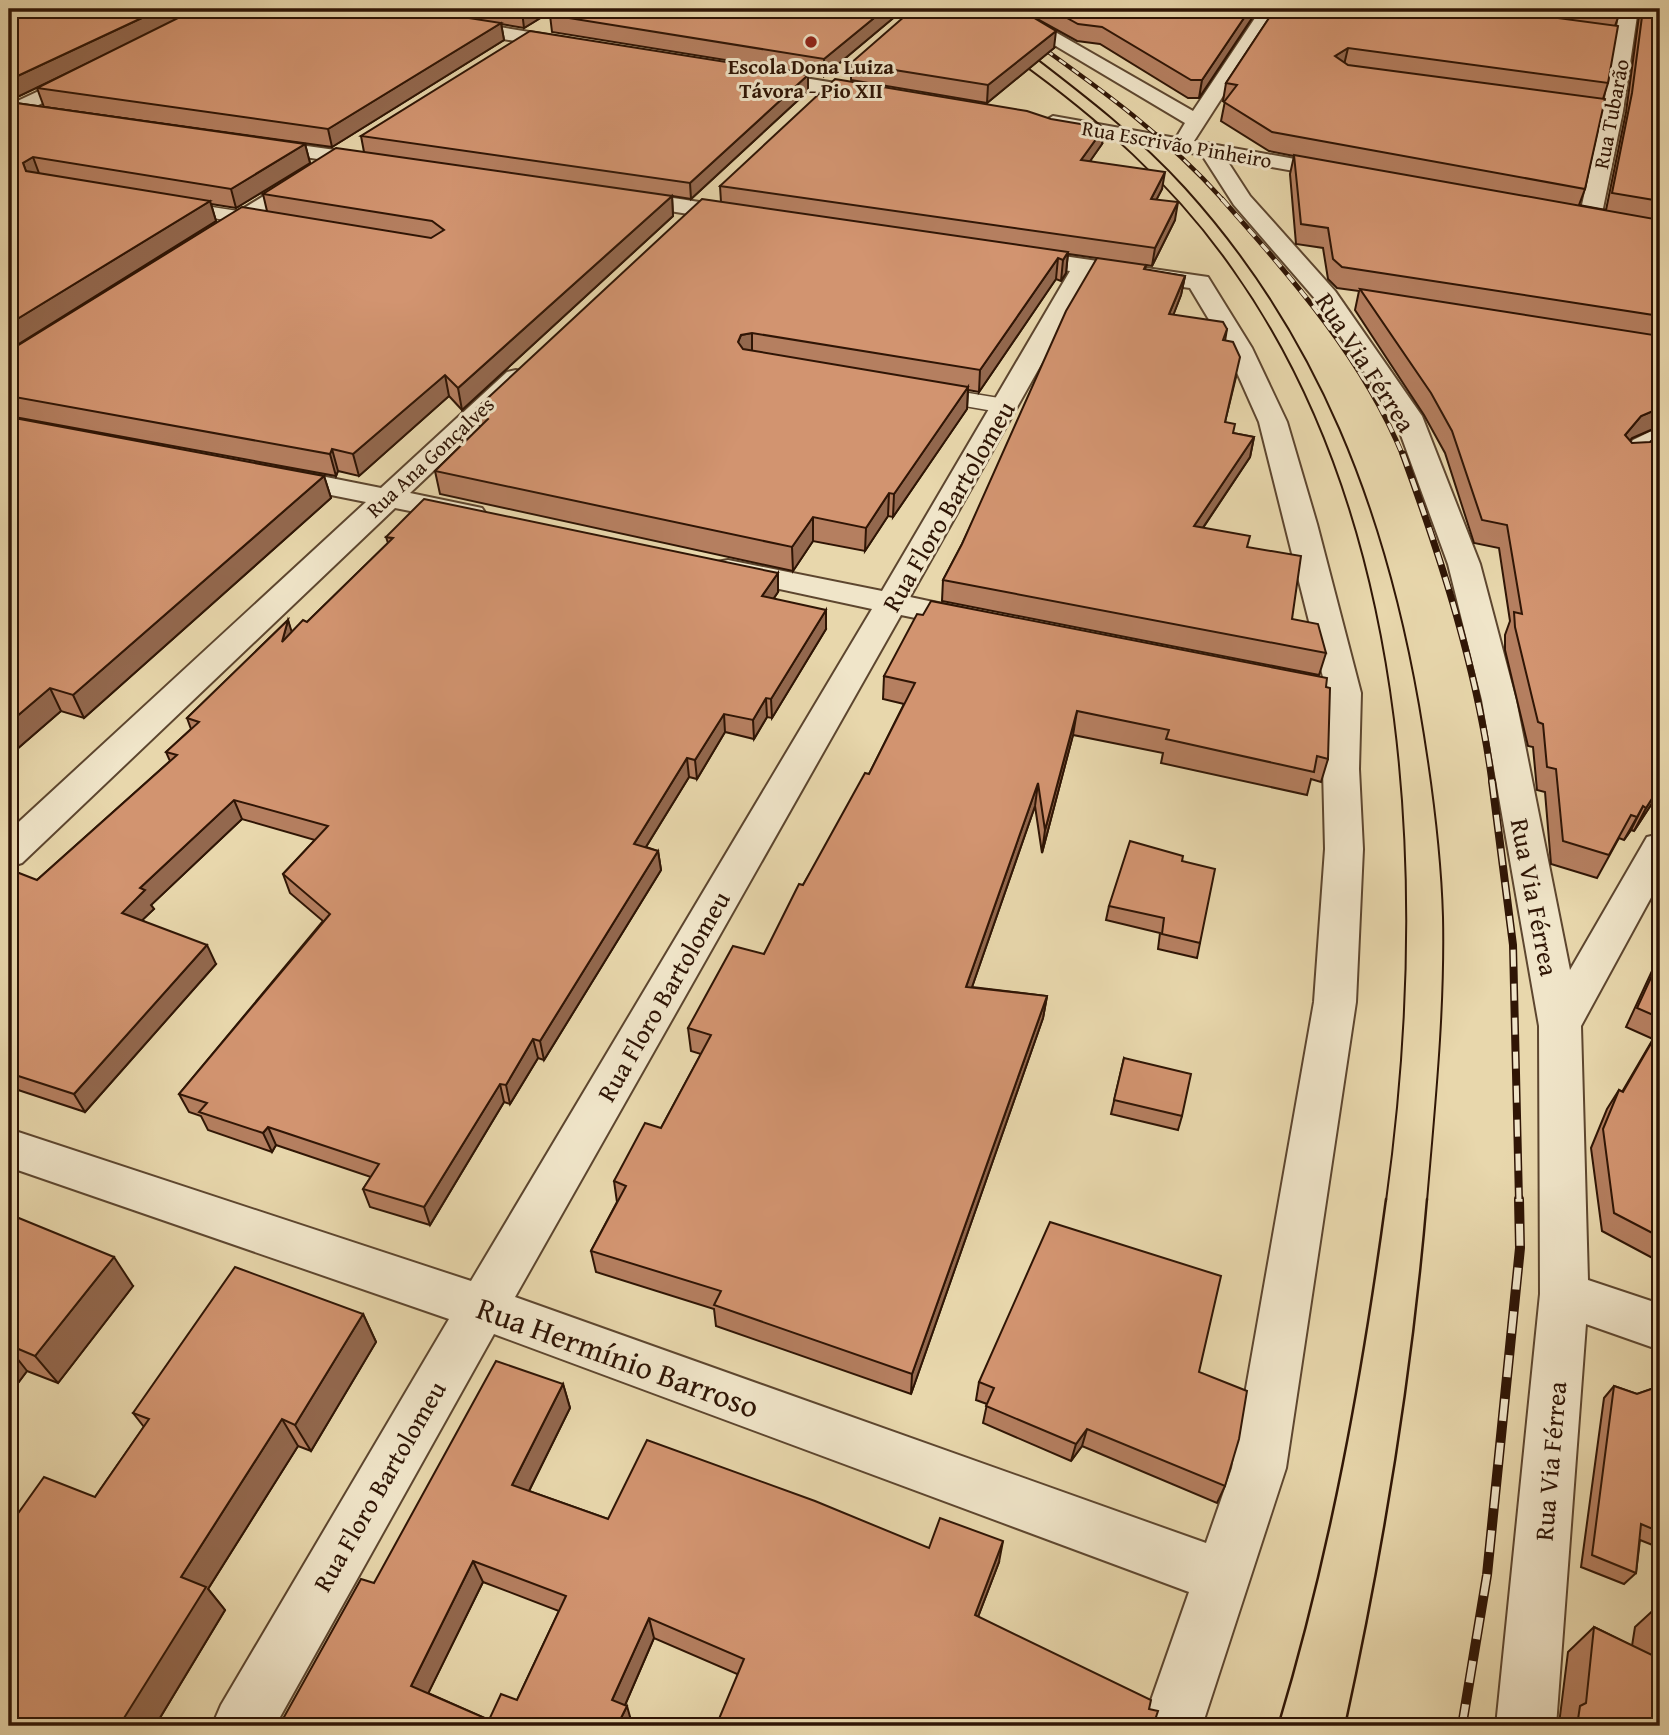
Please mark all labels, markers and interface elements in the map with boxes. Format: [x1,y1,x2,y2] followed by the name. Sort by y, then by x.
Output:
[803,34,819,50] marker: Escola Dona Luiza Távora - Pio XII
[728,51,894,106] place label: Escola Dona Luiza Távora - Pio XII
[1585,56,1637,172] street label: Rua Tubarão
[1080,112,1274,176] street label: Rua Escrivão Pinheiro
[1306,284,1426,440] street label: Rua Via Férrea
[359,389,501,525] street label: Rua Ana Gonçalves
[872,393,1024,619] street label: Rua Floro Bartolomeu
[1501,815,1570,980] street label: Rua Via Férrea
[587,883,739,1109] street label: Rua Floro Bartolomeu
[470,1284,766,1430] street label: Rua Hermínio Barroso
[303,1373,455,1599] street label: Rua Floro Bartolomeu
[1524,1379,1576,1542] street label: Rua Via Férrea

